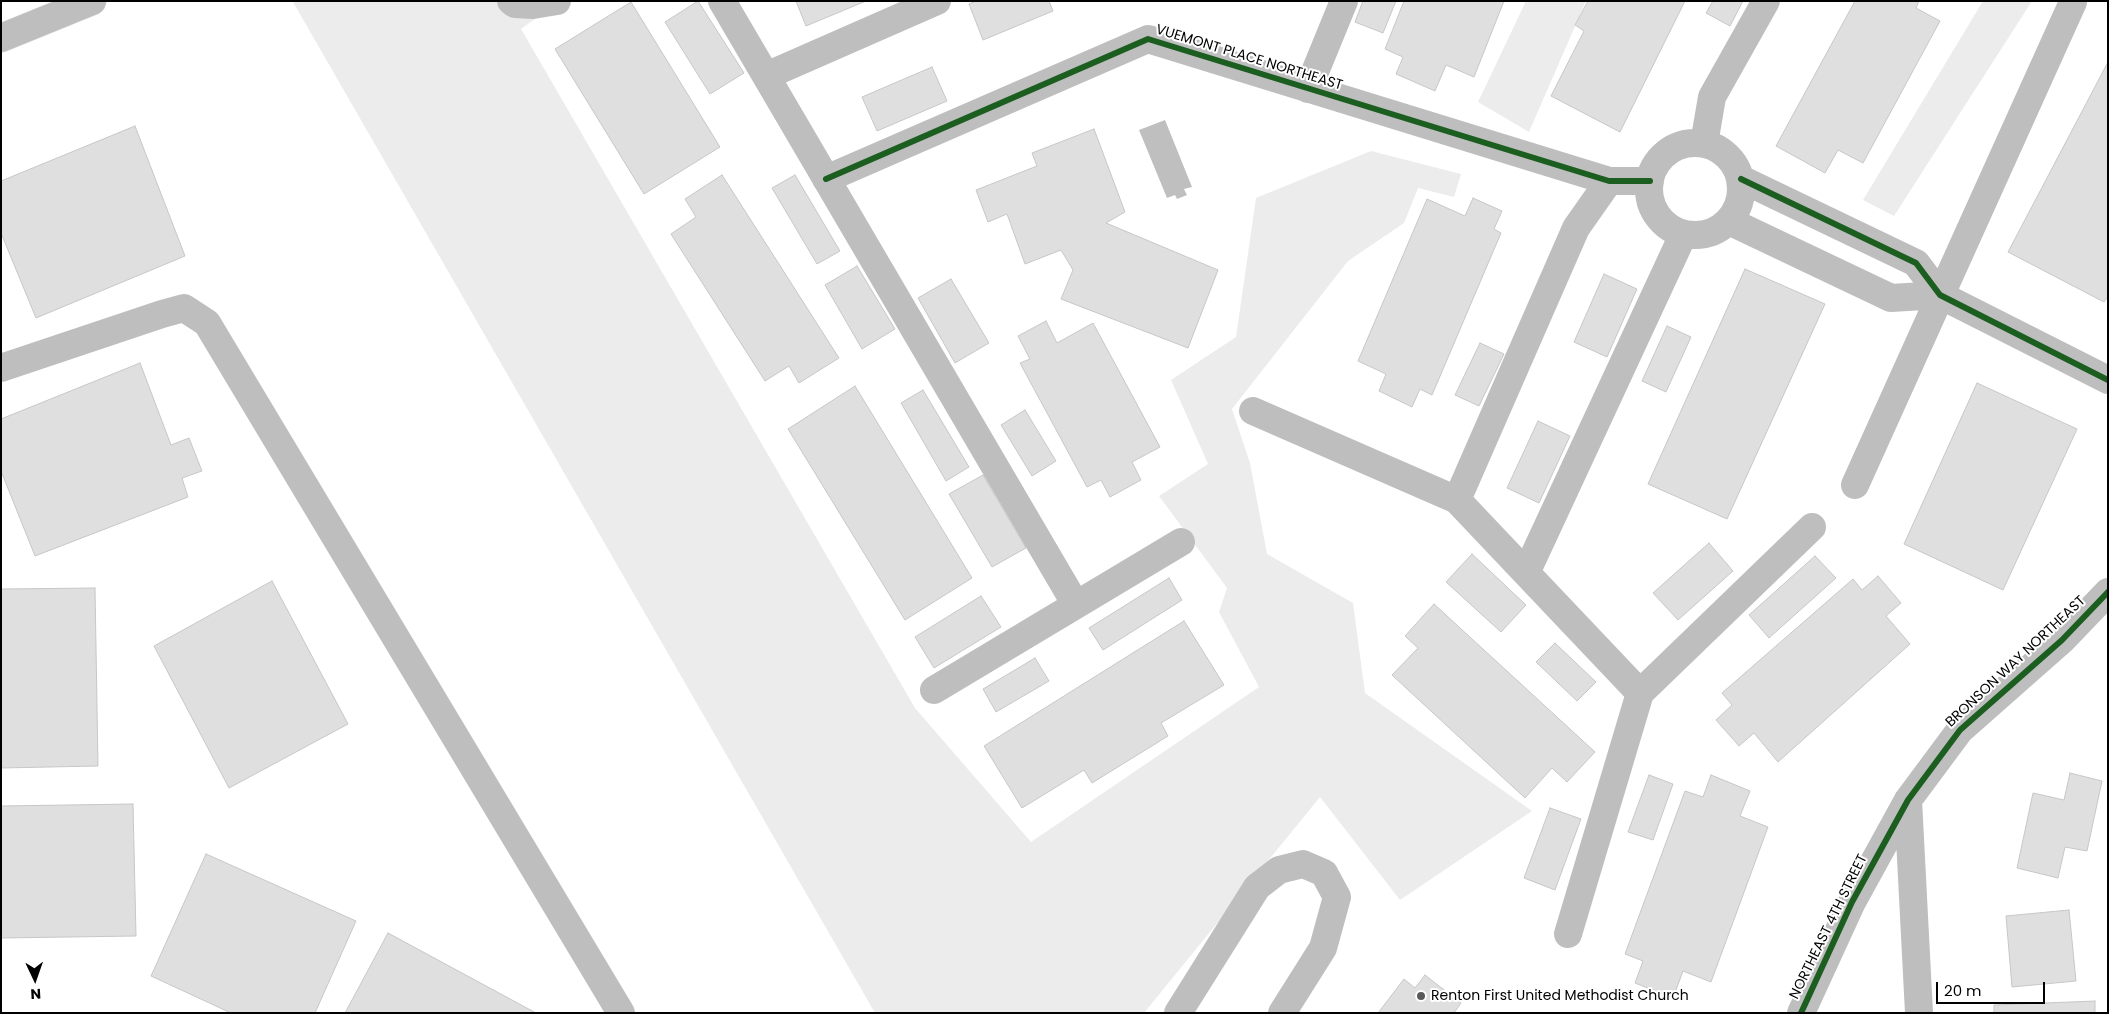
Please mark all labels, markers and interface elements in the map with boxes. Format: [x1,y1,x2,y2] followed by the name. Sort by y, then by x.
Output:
[1153,22,1345,94] street label: VUEMONT PLACE NORTHEAST
[1943,593,2089,731] street label: BRONSON WAY NORTHEAST
[1787,852,1871,1002] street label: NORTHEAST 4TH STREET
[10,954,60,1004] north arrow
[1939,972,2048,1004] scale bar
[1944,980,1982,1001] text: 20 m
[30,984,42,1004] text: N
[1431,988,1689,1004] place label: Renton First United Methodist Church
[1415,990,1427,1002] marker: Renton First United Methodist Church

